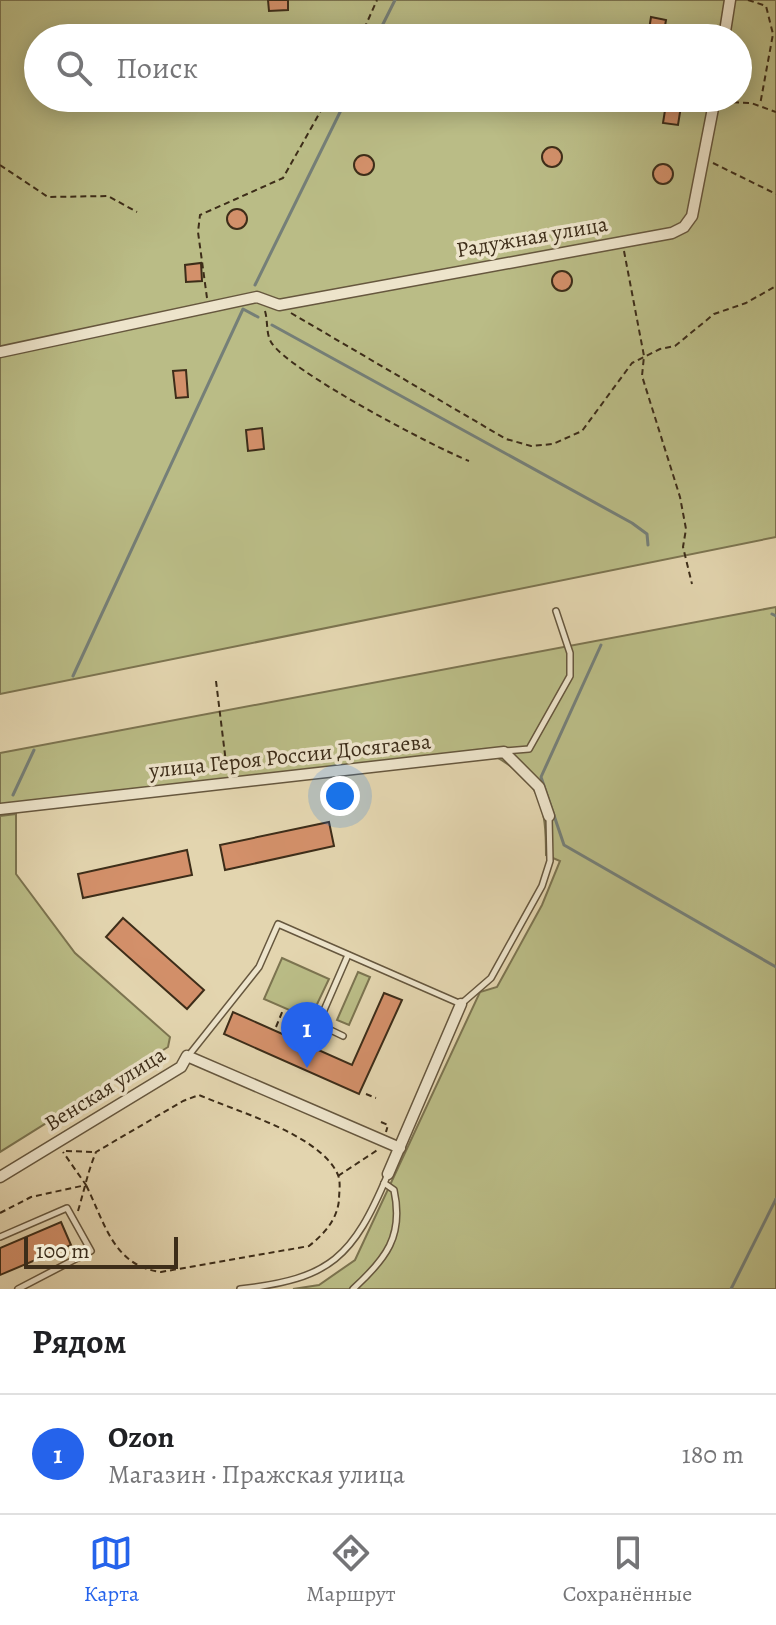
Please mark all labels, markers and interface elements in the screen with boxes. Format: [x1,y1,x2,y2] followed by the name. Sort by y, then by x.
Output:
[24,24,752,112] search box
[52,46,96,90] icon: search
[116,48,198,88] text: Поиск
[454,209,611,265] street label: Радужная улица
[147,726,433,786] street label: улица Героя России Досягаева
[320,776,360,816] your location
[281,1002,333,1068] pin: 1
[39,1039,172,1138] street label: Венская улица
[24,1233,178,1269] scale bar
[36,1236,90,1266] text: 100 m
[32,1318,126,1365] text: Рядом
[108,1417,174,1457] text: Ozon
[53,1437,63,1472] text: 1
[682,1437,744,1472] text: 180 m
[108,1457,405,1492] text: Магазин · Пражская улица
[84,1531,139,1609] tab: Карта
[306,1531,395,1609] tab: Маршрут
[563,1531,692,1609] tab: Сохранённые

